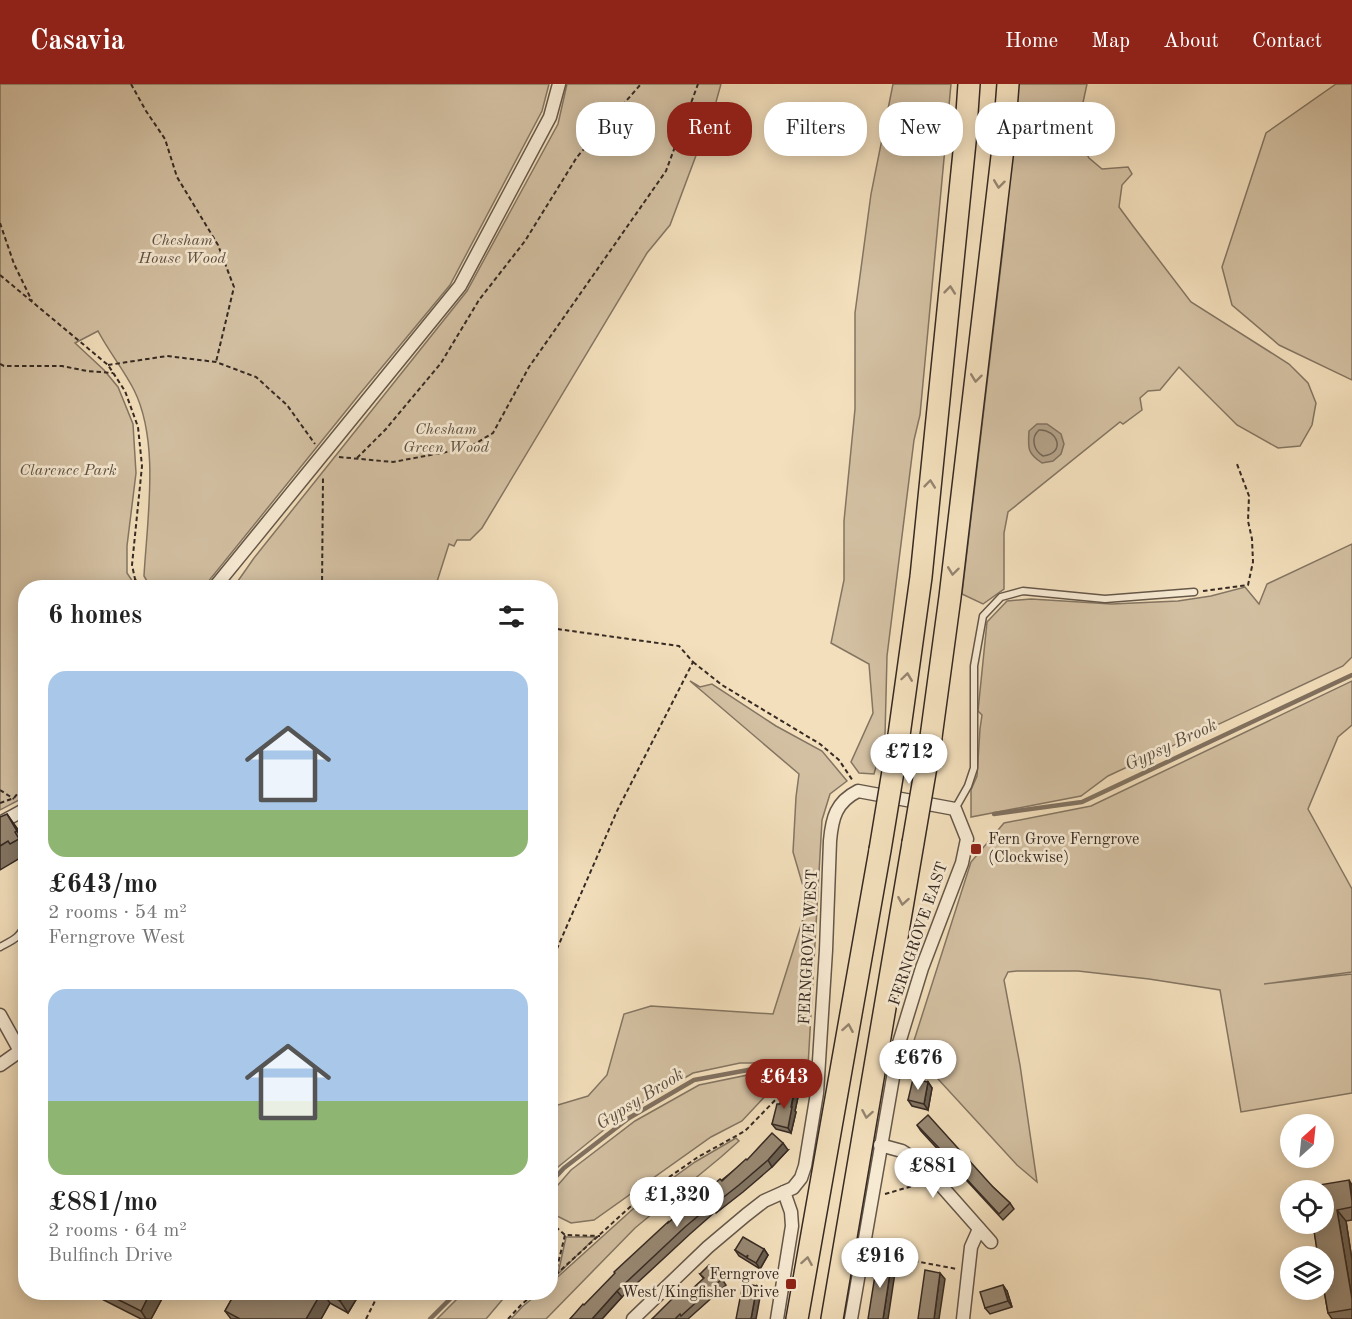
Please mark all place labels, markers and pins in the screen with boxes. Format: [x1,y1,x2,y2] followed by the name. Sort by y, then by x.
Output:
[873,734,945,785] pin: £712
[988,832,1139,866] place label: Fern Grove Ferngrove (Clockwise)
[969,842,983,856] marker: Fern Grove Ferngrove (Clockwise)
[882,1040,954,1091] pin: £676
[748,1059,820,1110] pin: £643
[897,1148,969,1199] pin: £881
[628,1177,726,1228] pin: £1,320
[844,1238,916,1289] pin: £916
[622,1267,779,1301] place label: Ferngrove West/Kingfisher Drive
[784,1277,798,1291] marker: Ferngrove West/Kingfisher Drive

